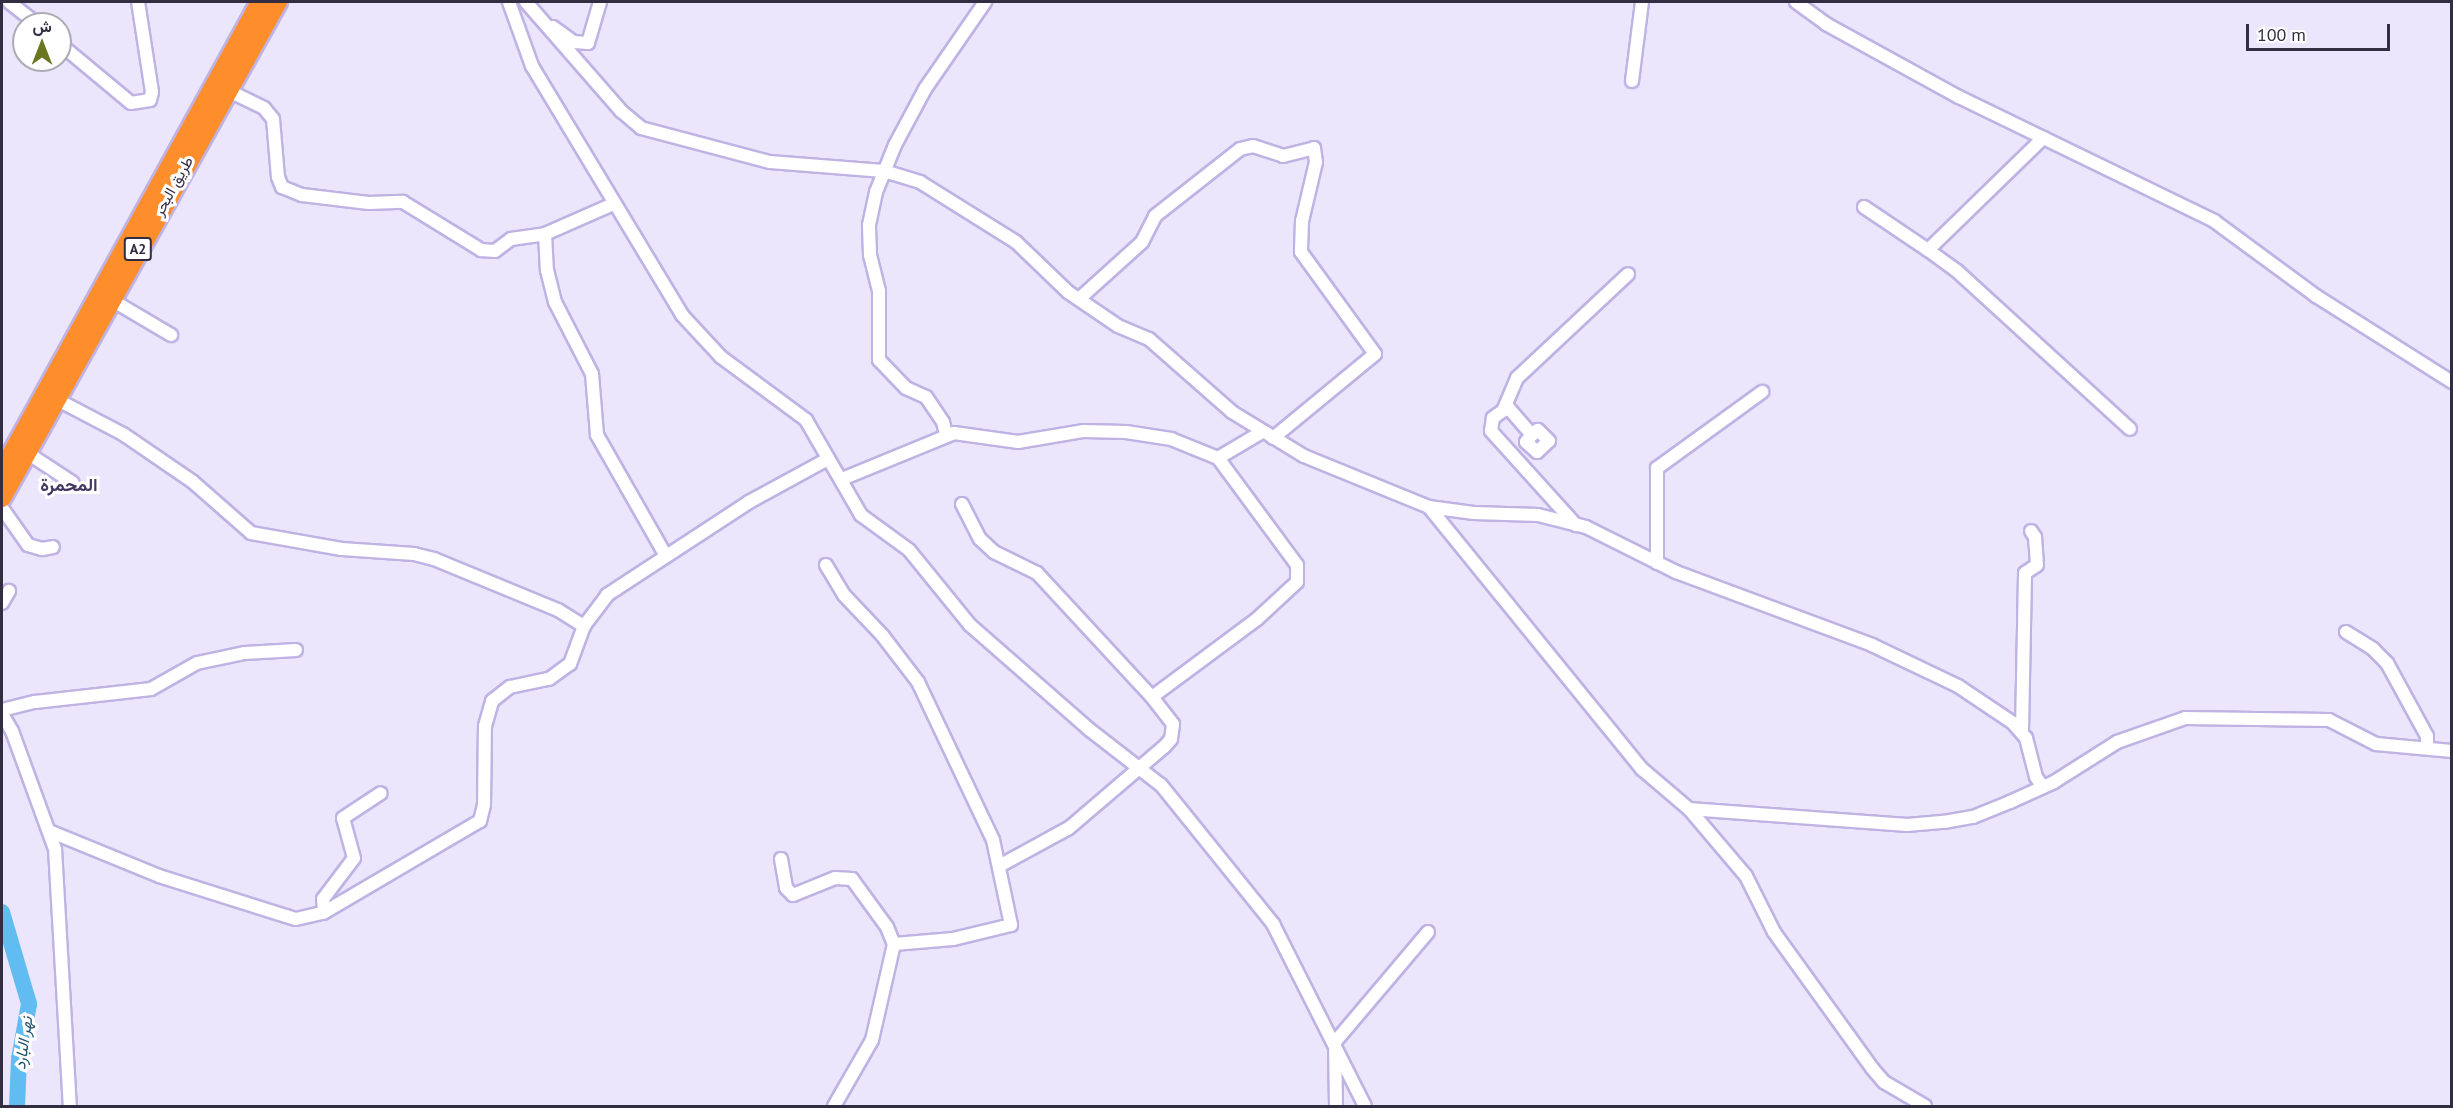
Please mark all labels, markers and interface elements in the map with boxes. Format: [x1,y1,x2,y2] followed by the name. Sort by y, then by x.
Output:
[12,12,72,72] north arrow
[2249,12,2393,50] scale bar
[32,16,52,36] text: ش
[2257,23,2306,46] text: 100 m
[149,153,197,219] street label: طريق البحر
[123,238,153,260] road number: A2
[40,474,98,496] district label: المحمرة
[10,1015,36,1071] water label: نهر البارد

